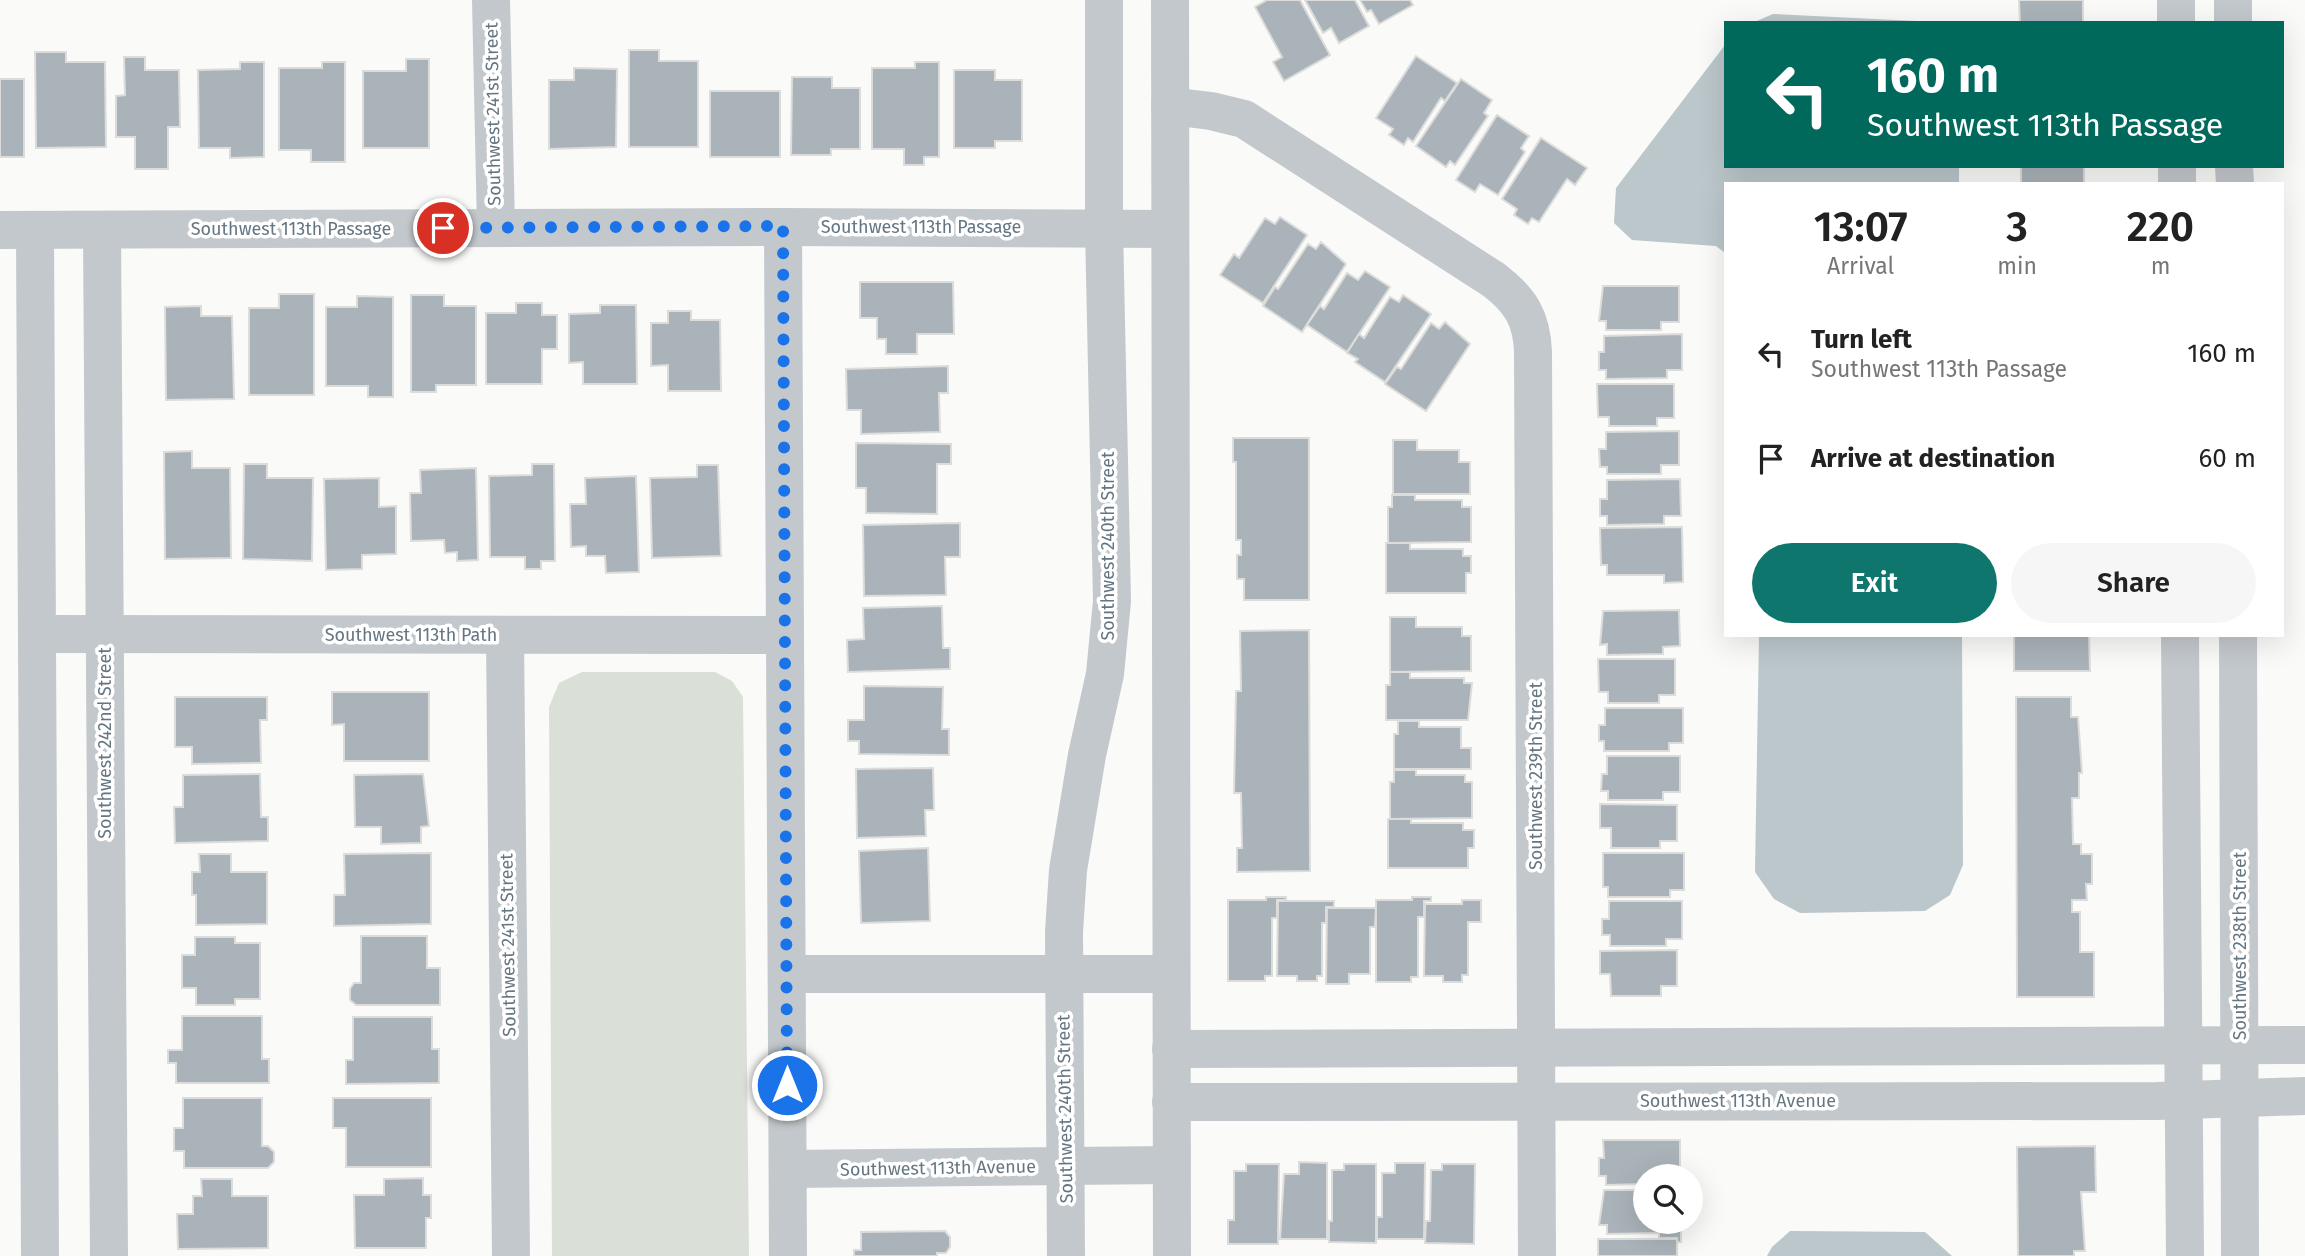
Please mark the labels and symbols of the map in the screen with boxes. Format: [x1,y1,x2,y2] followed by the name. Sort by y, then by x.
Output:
[480,22,506,206] street label: Southwest 241st Street
[413,198,473,258] pin
[821,216,1021,238] street label: Southwest 113th Passage
[191,218,391,240] street label: Southwest 113th Passage
[1097,451,1119,640] street label: Southwest 240th Street
[325,624,497,646] street label: Southwest 113th Path
[94,647,116,839] street label: Southwest 242nd Street
[1525,682,1547,870] street label: Southwest 239th Street
[2229,851,2251,1040] street label: Southwest 238th Street
[495,853,521,1037] street label: Southwest 241st Street
[1052,1014,1078,1204] street label: Southwest 240th Street
[750,1048,824,1122] position arrow
[1640,1090,1836,1112] street label: Southwest 113th Avenue
[840,1155,1036,1181] street label: Southwest 113th Avenue

